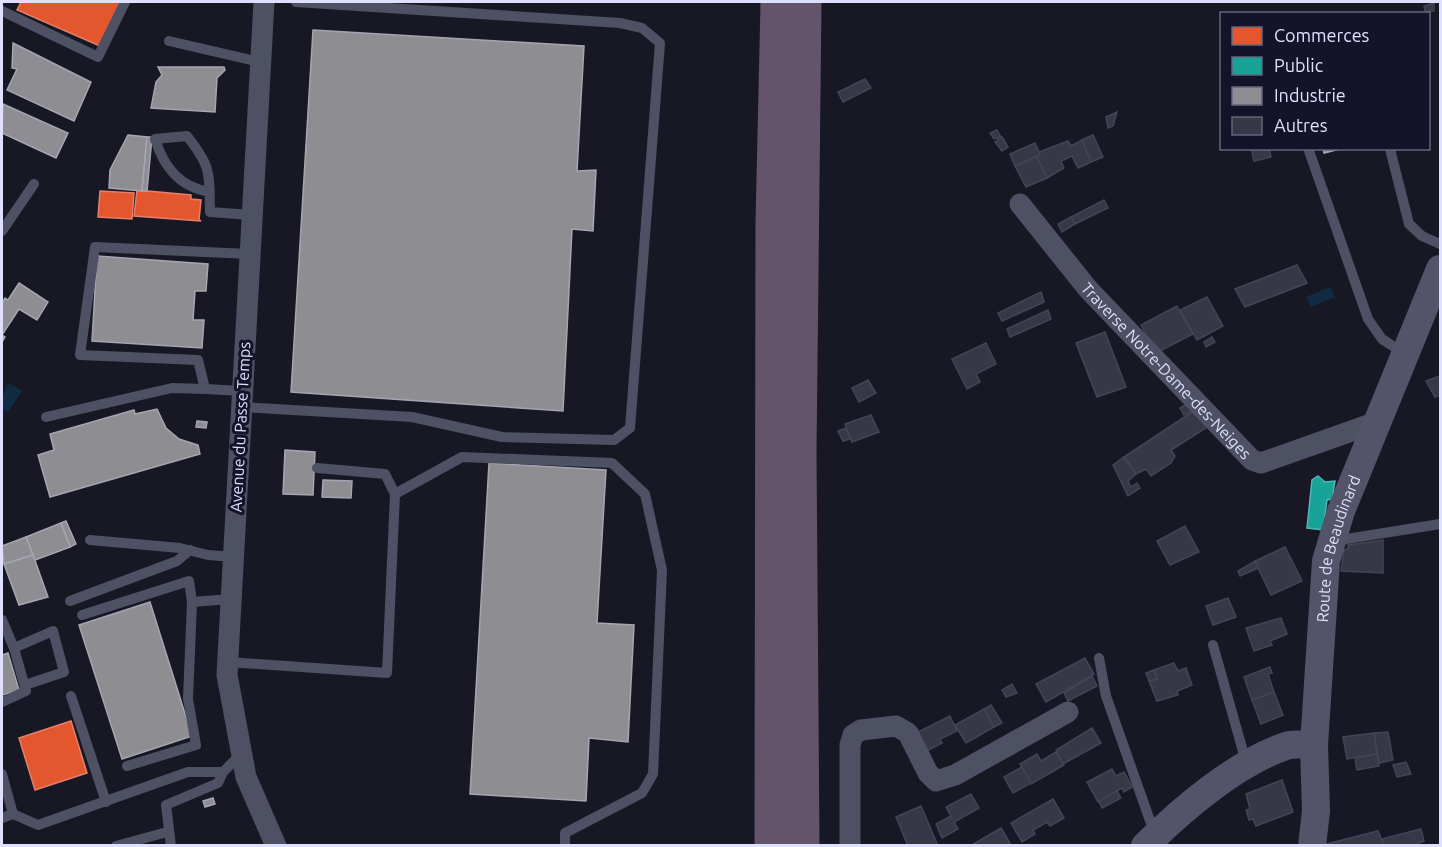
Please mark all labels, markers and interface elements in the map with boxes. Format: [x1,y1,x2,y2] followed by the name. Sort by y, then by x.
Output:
[1220,12,1430,150] legend
[1274,25,1370,45] text: Commerces
[1274,55,1323,75] text: Public
[1274,85,1346,105] text: Industrie
[1274,115,1328,135] text: Autres
[1078,279,1255,463] street label: Traverse Notre-Dame-des-Neiges
[227,341,253,513] street label: Avenue du Passe Temps
[1313,472,1364,623] street label: Route de Beaudinard

